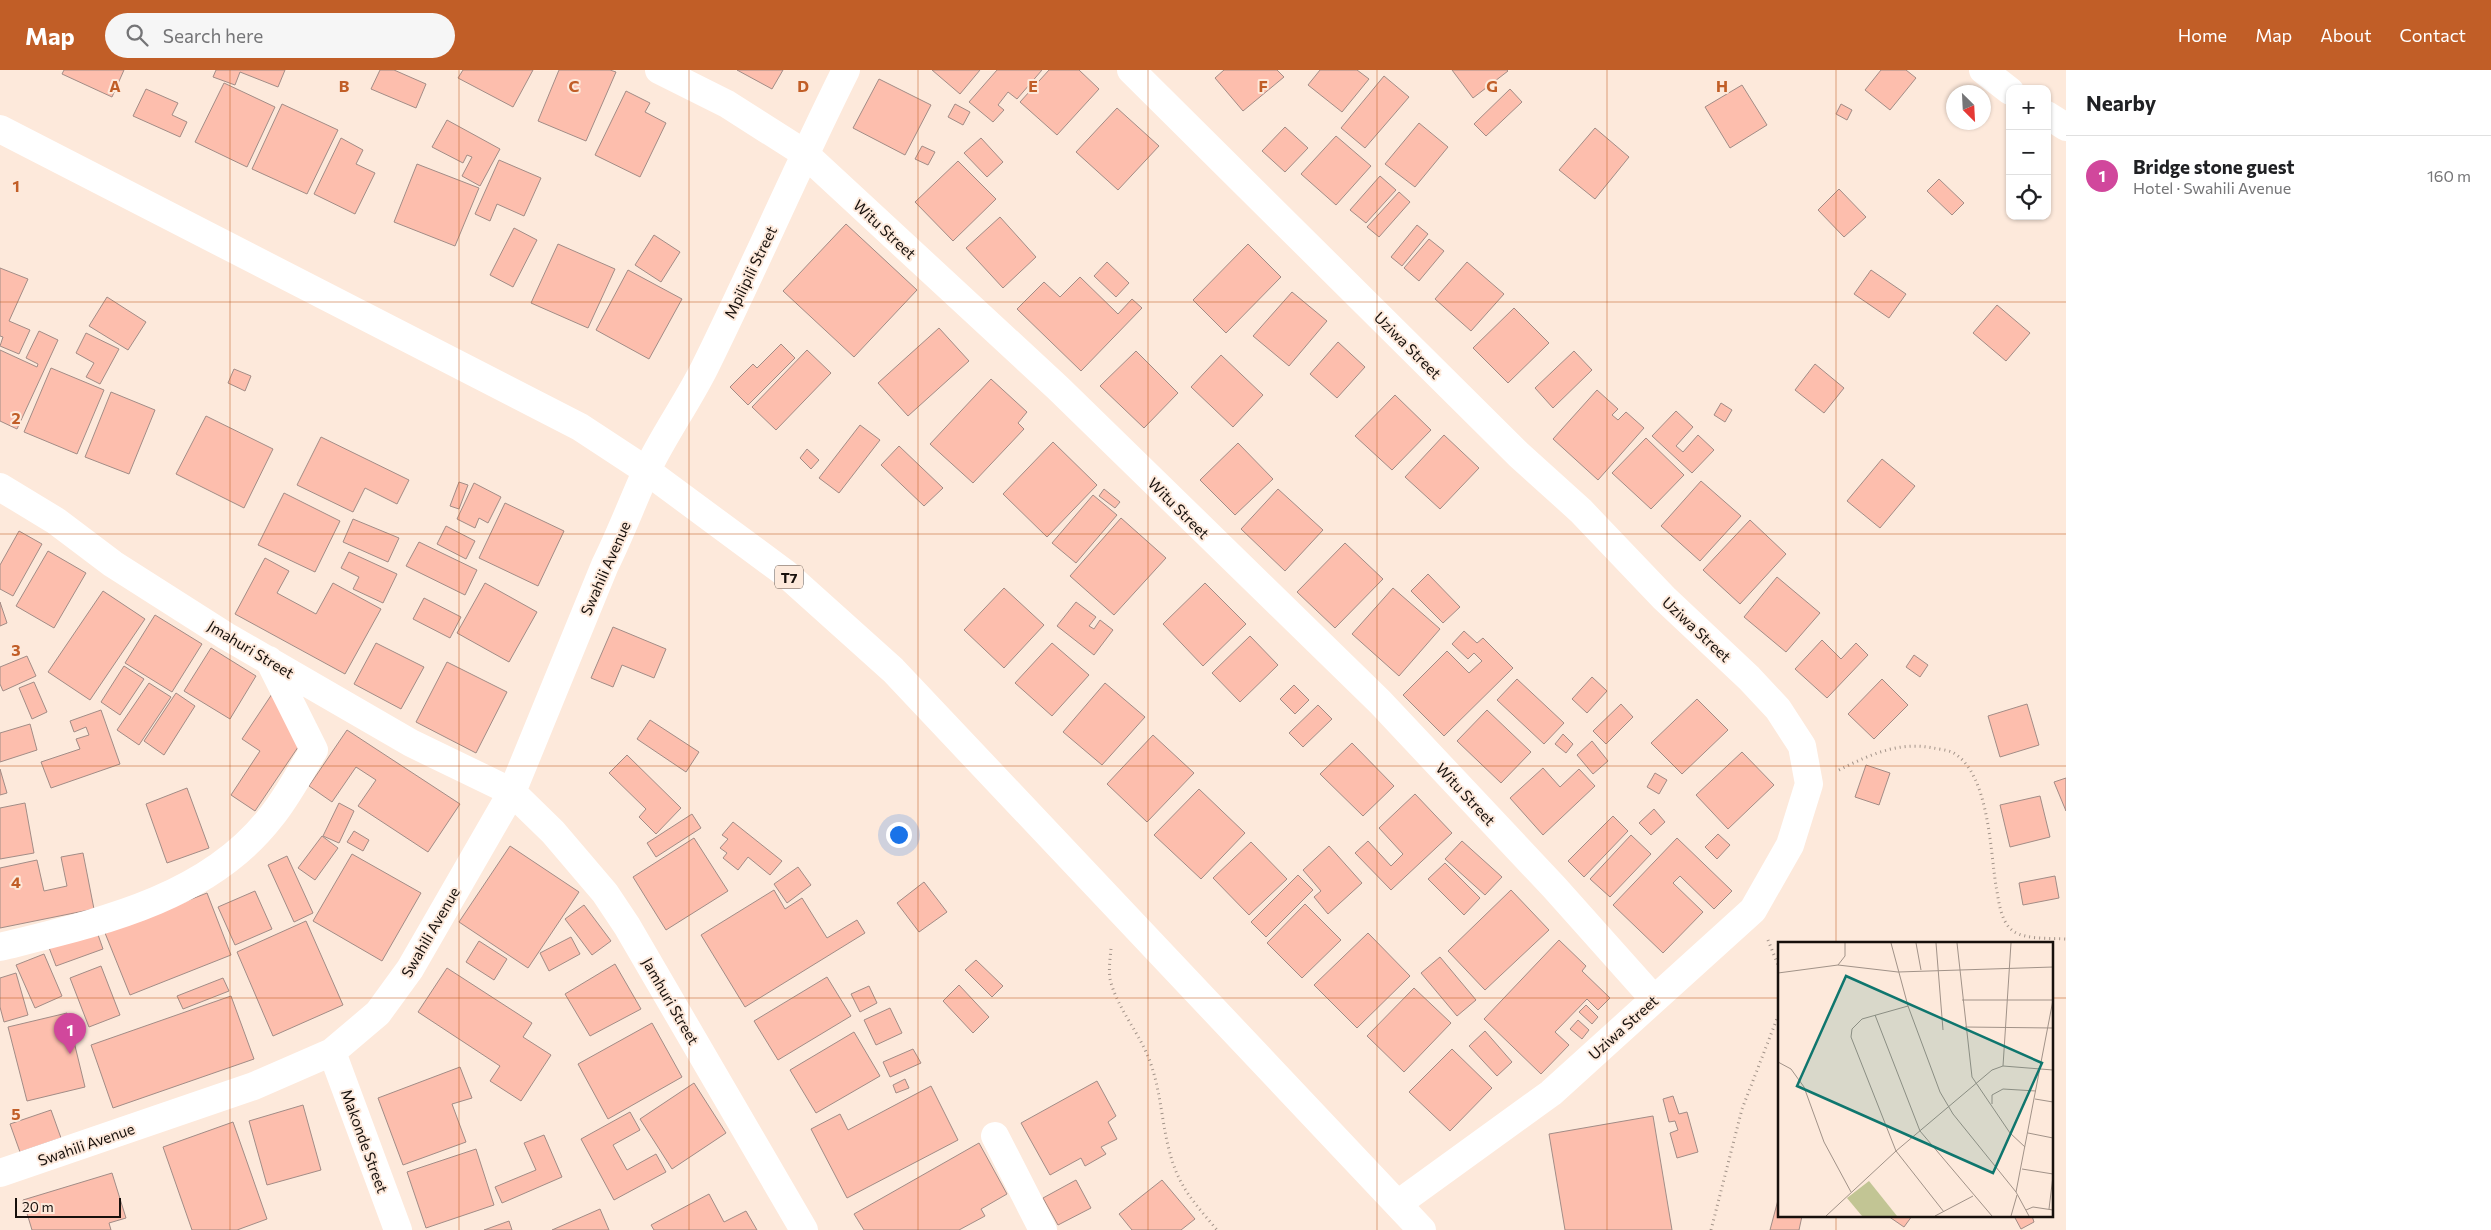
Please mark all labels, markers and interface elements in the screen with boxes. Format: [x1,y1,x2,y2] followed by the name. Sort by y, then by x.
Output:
[105,13,455,58] search box
[25,21,75,50] text: Map
[123,21,151,49] icon: search
[163,24,263,47] text: Search here
[2178,24,2227,46] text: Home
[2255,24,2292,46] text: Map
[2320,24,2372,46] text: About
[2400,24,2466,46] text: Contact
[109,76,121,95] text: A
[339,76,350,95] text: B
[569,76,580,95] text: C
[797,76,809,95] text: D
[1028,76,1038,95] text: E
[1258,76,1268,95] text: F
[1486,76,1498,95] text: G
[1716,76,1728,95] text: H
[1946,85,1991,130] north arrow
[2006,85,2051,220] map controls
[2006,85,2051,130] button: +
[2086,90,2156,115] text: Nearby
[2006,130,2051,175] button: −
[2133,155,2294,178] text: Bridge stone guest
[2098,166,2106,185] text: 1
[2427,166,2471,185] text: 160 m
[2006,175,2051,220] button: locate
[12,176,20,195] text: 1
[2133,178,2291,197] text: Hotel · Swahili Avenue
[850,195,920,263] street label: Witu Street
[720,223,780,321] street label: Mpilipili Street
[1371,308,1445,382] street label: Uziwa Street
[11,408,21,427] text: 2
[1145,474,1213,542] street label: Witu Street
[576,518,634,618] street label: Swahili Avenue
[775,566,803,588] road number: T7
[1659,593,1735,665] street label: Uziwa Street
[205,616,297,682] street label: Jmahuri Street
[11,640,21,659] text: 3
[1432,759,1500,829] street label: Witu Street
[886,822,912,848] your location
[11,872,21,891] text: 4
[397,884,463,980] street label: Swahili Avenue
[1778,942,2054,1218] inset map
[639,954,703,1048] street label: Jamhuri Street
[1585,991,1661,1063] street label: Uziwa Street
[54,1013,86,1054] pin: 1
[338,1087,392,1195] street label: Makonde Street
[11,1104,21,1123] text: 5
[35,1119,137,1169] street label: Swahili Avenue
[15,1195,121,1218] scale bar
[22,1198,54,1215] text: 20 m

